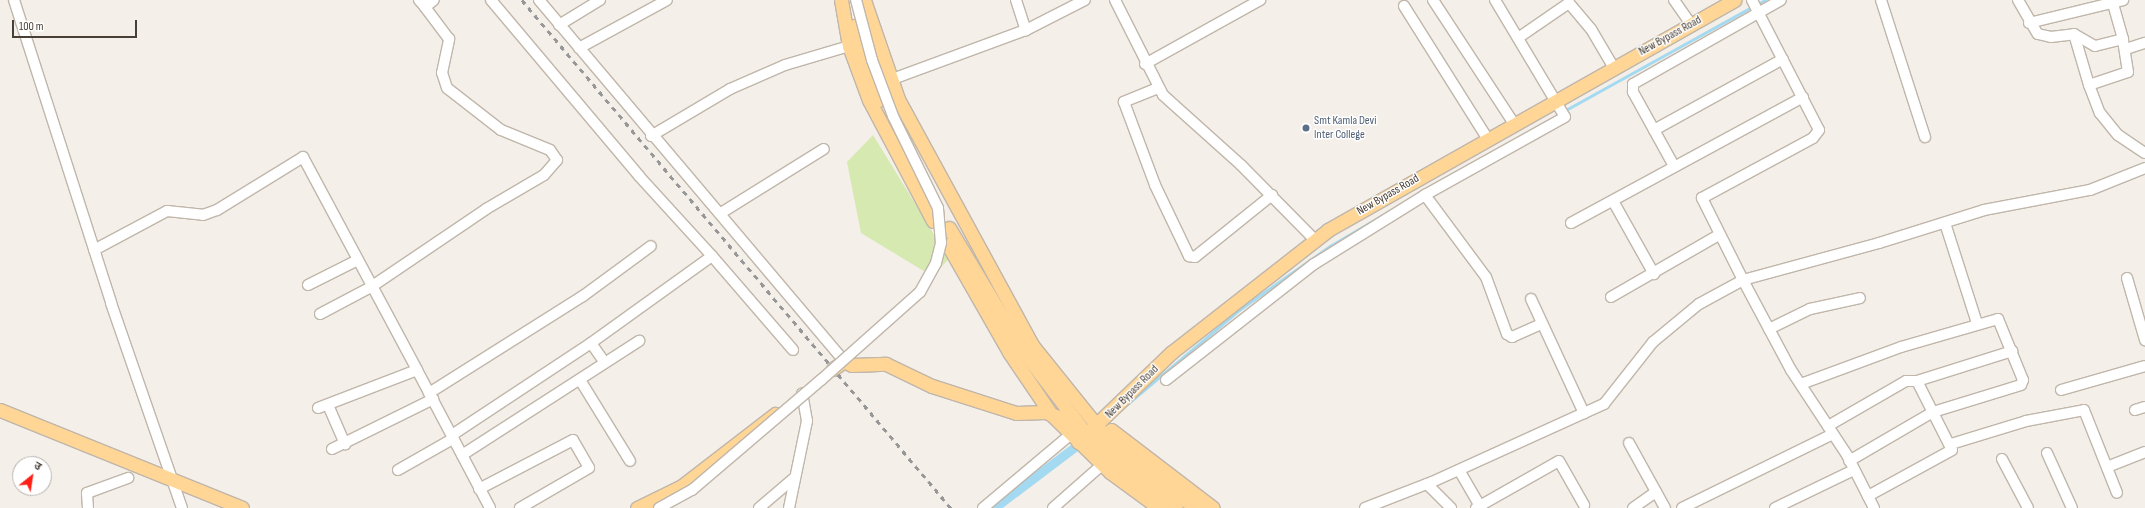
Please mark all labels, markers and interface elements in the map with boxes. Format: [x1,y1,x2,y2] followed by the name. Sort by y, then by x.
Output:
[14,12,139,38] scale bar
[1636,13,1704,59] street label: New Bypass Road
[19,19,44,34] text: 100 m
[1314,114,1376,142] place label: Smt Kamla Devi Inter College
[1301,123,1311,133] marker: Smt Kamla Devi Inter College
[1354,171,1422,219] street label: New Bypass Road
[1102,362,1162,422] street label: New Bypass Road
[12,456,52,496] north arrow
[32,459,44,473] text: उ

